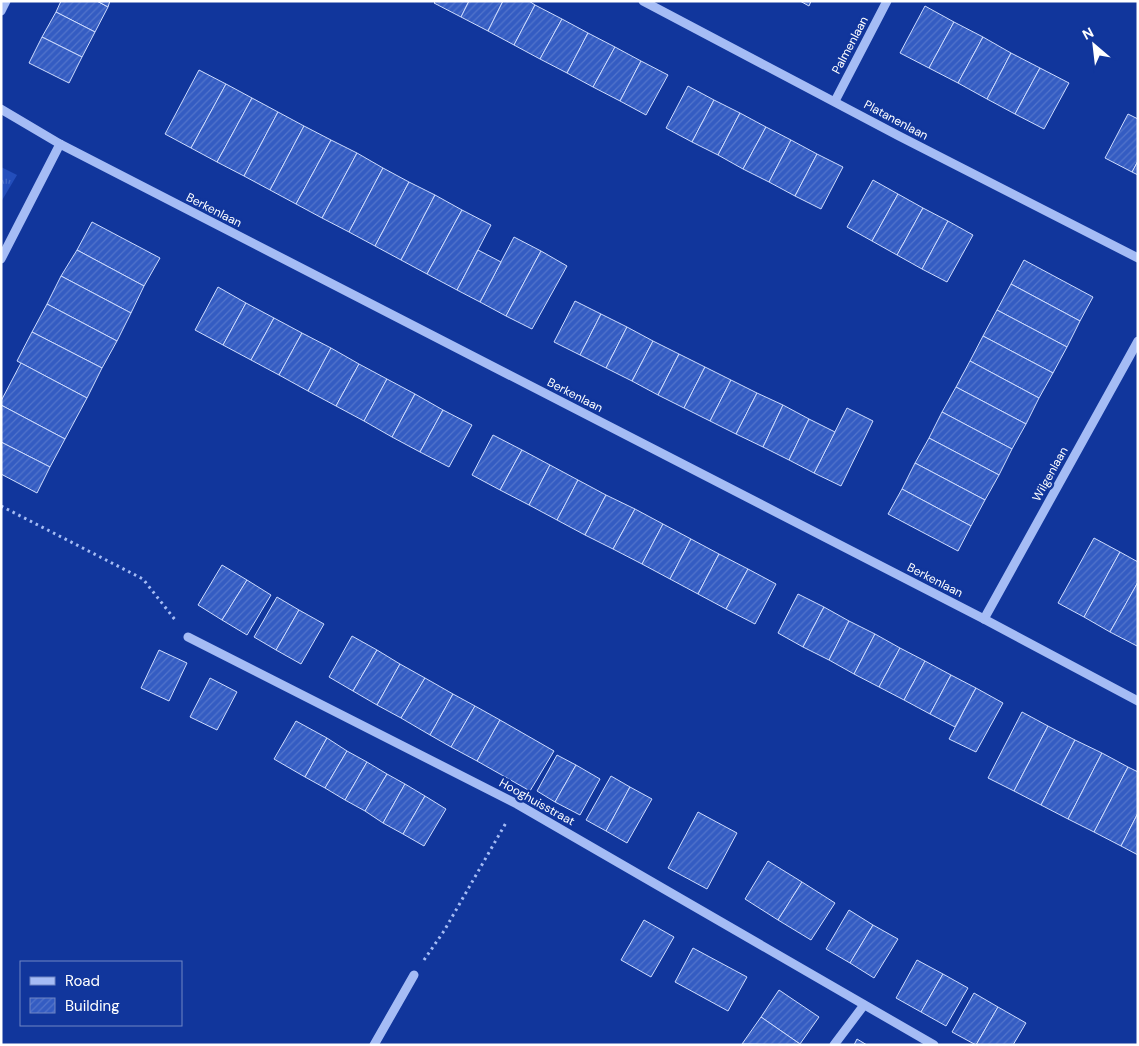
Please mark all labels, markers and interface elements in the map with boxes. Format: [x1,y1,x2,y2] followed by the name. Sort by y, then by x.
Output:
[828,13,872,77] street label: Palmenlaan
[1069,20,1119,70] north arrow
[1079,23,1097,44] text: N
[861,96,931,144] street label: Platanenlaan
[183,189,245,231] street label: Berkenlaan
[544,374,606,416] street label: Berkenlaan
[1028,444,1072,504] street label: Wilgenlaan
[904,559,966,601] street label: Berkenlaan
[496,775,578,830] street label: Hooghuisstraat
[20,961,182,1026] legend
[65,971,100,991] text: Road
[65,996,120,1016] text: Building

